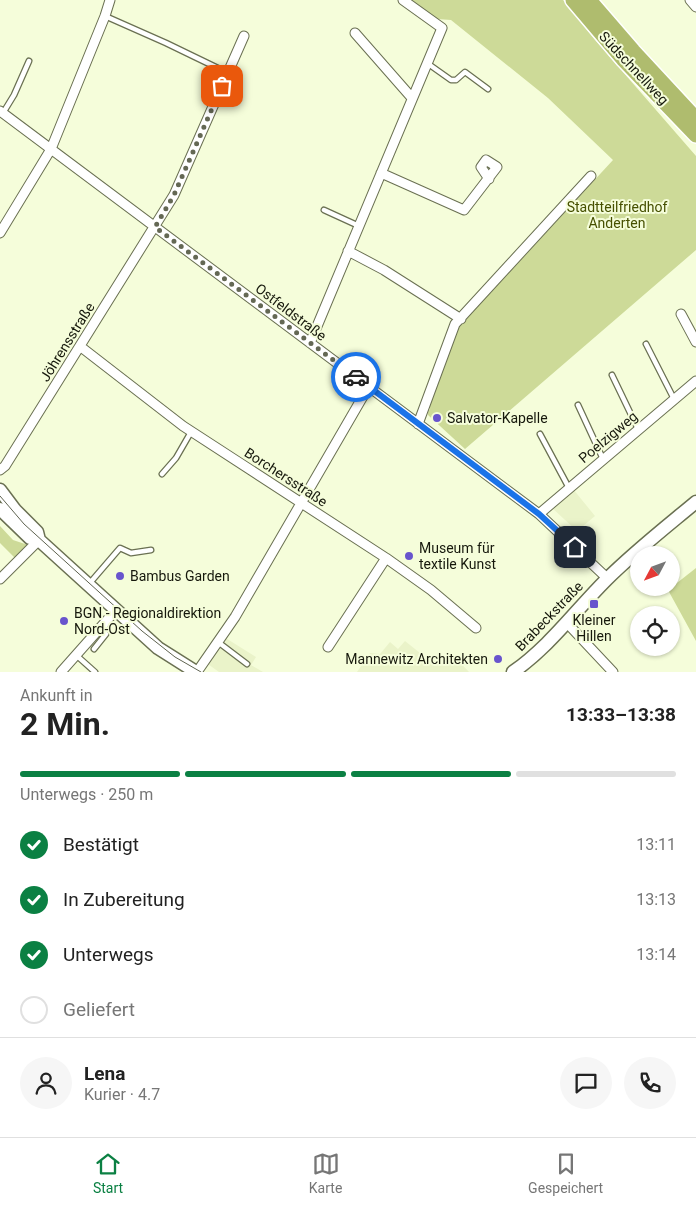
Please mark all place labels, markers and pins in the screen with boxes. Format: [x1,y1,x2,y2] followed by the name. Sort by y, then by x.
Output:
[201,65,243,107] pin
[447,410,548,426] place label: Salvator-Kapelle
[431,412,443,424] marker: Salvator-Kapelle
[554,526,596,568] pin
[419,540,497,572] place label: Museum für textile Kunst
[403,550,415,562] marker: Museum für textile Kunst
[130,568,230,584] place label: Bambus Garden
[114,570,126,582] marker: Bambus Garden
[588,598,600,610] marker: Kleiner Hillen
[74,605,221,637] place label: BGN - Regionaldirektion Nord-Ost
[573,612,616,644] place label: Kleiner Hillen
[58,615,70,627] marker: BGN - Regionaldirektion Nord-Ost
[345,651,488,667] place label: Mannewitz Architekten
[492,653,504,665] marker: Mannewitz Architekten

